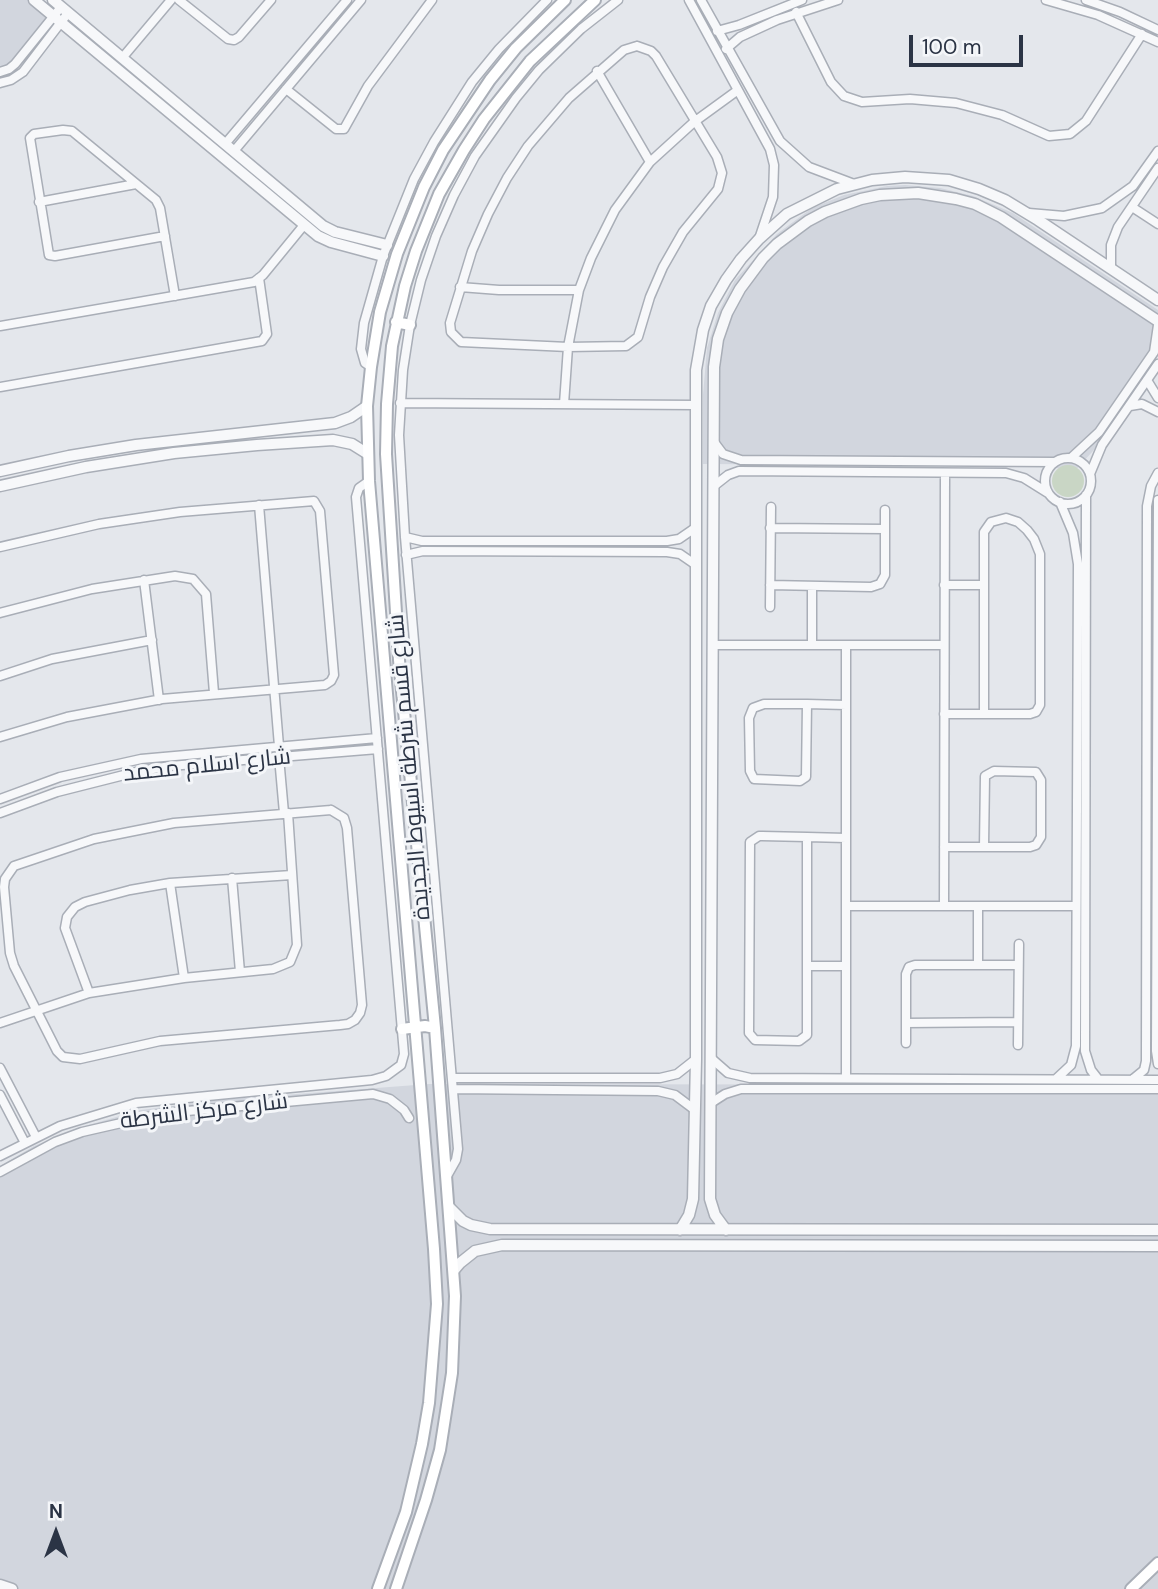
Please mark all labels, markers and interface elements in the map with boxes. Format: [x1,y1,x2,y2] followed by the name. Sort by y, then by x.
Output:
[913,21,1027,65] scale bar
[922,33,982,61] text: 100 m
[383,613,437,921] street label: شارع قسم شرطة اسيوط الجديدة
[122,743,292,789] street label: شارع اسلام محمد
[118,1088,290,1136] street label: شارع مركز الشرطة
[21,1498,91,1568] north arrow
[49,1499,63,1524] text: N

